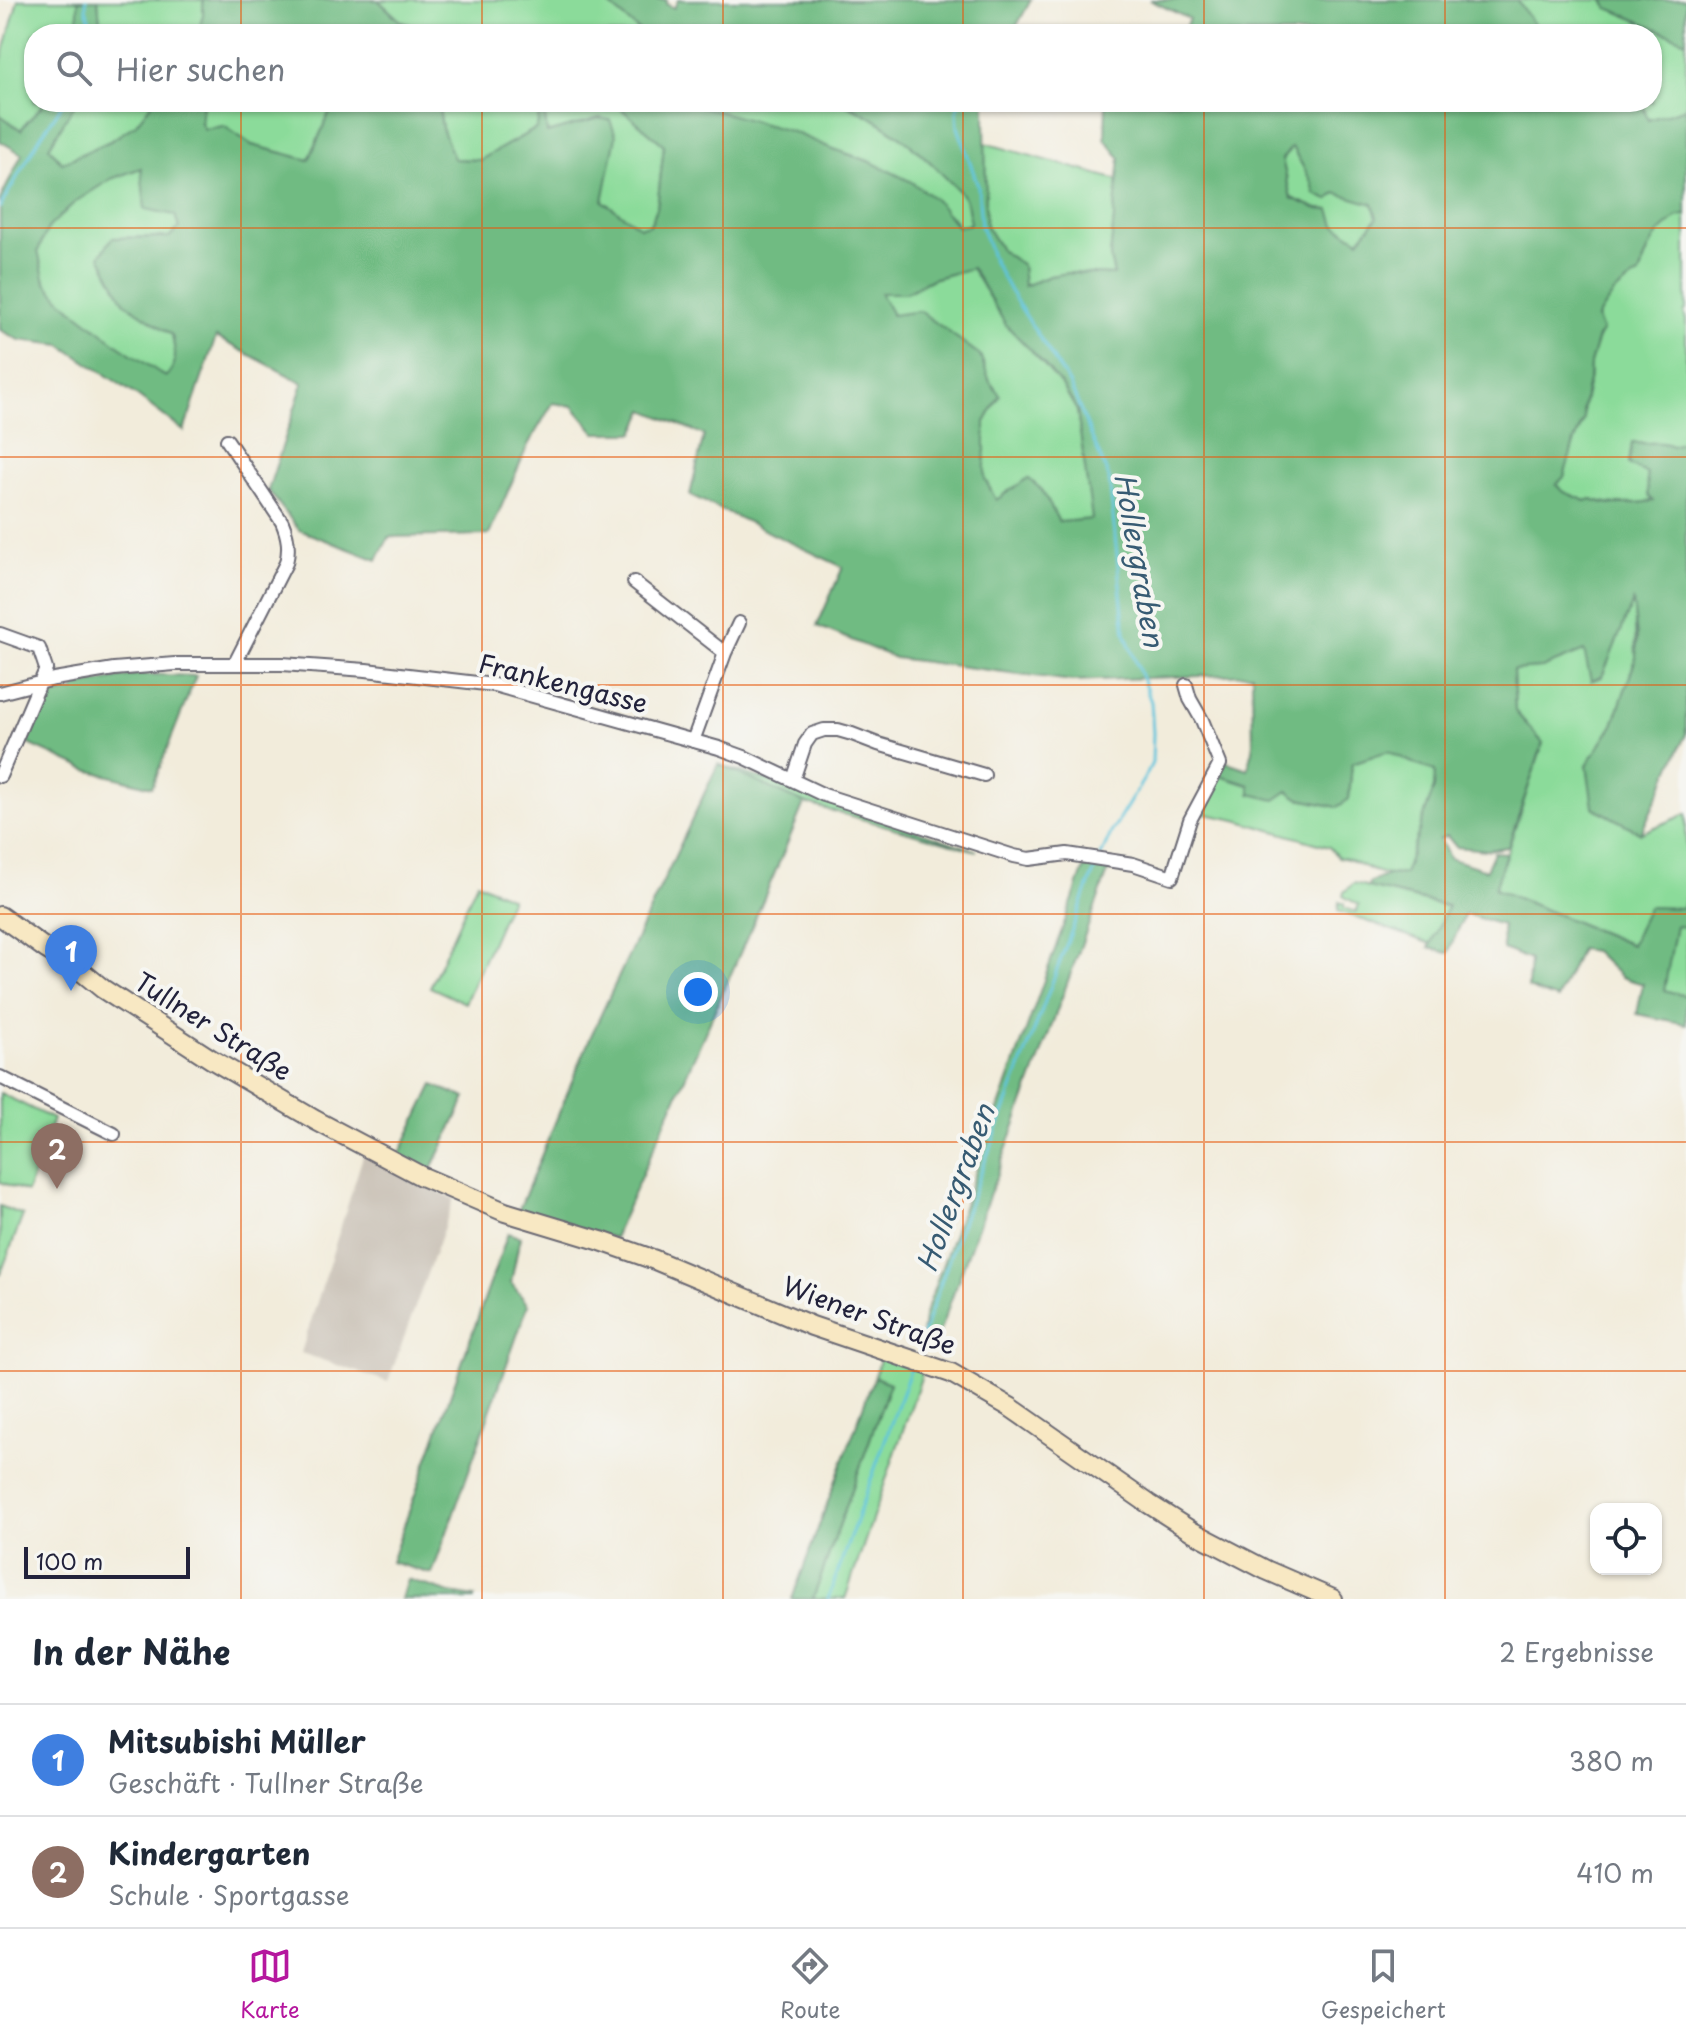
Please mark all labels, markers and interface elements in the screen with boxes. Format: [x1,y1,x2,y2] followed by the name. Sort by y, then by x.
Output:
[24,24,1662,112] search box
[52,46,96,90] icon: search
[116,46,285,91] text: Hier suchen
[1104,469,1177,651] water label: Hollergraben
[475,643,652,722] street label: Frankengasse
[45,925,97,991] pin: 1
[128,962,300,1090] street label: Tullner Straße
[678,972,718,1012] your location
[904,1096,1005,1277] water label: Hollergraben
[31,1123,83,1189] pin: 2
[777,1265,962,1364] street label: Wiener Straße
[1590,1503,1662,1575] map controls
[1590,1503,1662,1575] button: locate
[24,1543,190,1579] scale bar
[36,1544,103,1577] text: 100 m
[32,1625,230,1677] text: In der Nähe
[1499,1632,1654,1671] text: 2 Ergebnisse
[108,1718,366,1763] text: Mitsubishi Müller
[52,1741,64,1780] text: 1
[1569,1741,1654,1780] text: 380 m
[108,1763,424,1802] text: Geschäft · Tullner Straße
[108,1830,310,1875] text: Kindergarten
[49,1853,67,1892] text: 2
[1576,1853,1654,1892] text: 410 m
[108,1875,350,1914] text: Schule · Sportgasse
[240,1944,300,2025] tab: Karte
[780,1944,840,2025] tab: Route
[1321,1944,1446,2025] tab: Gespeichert

